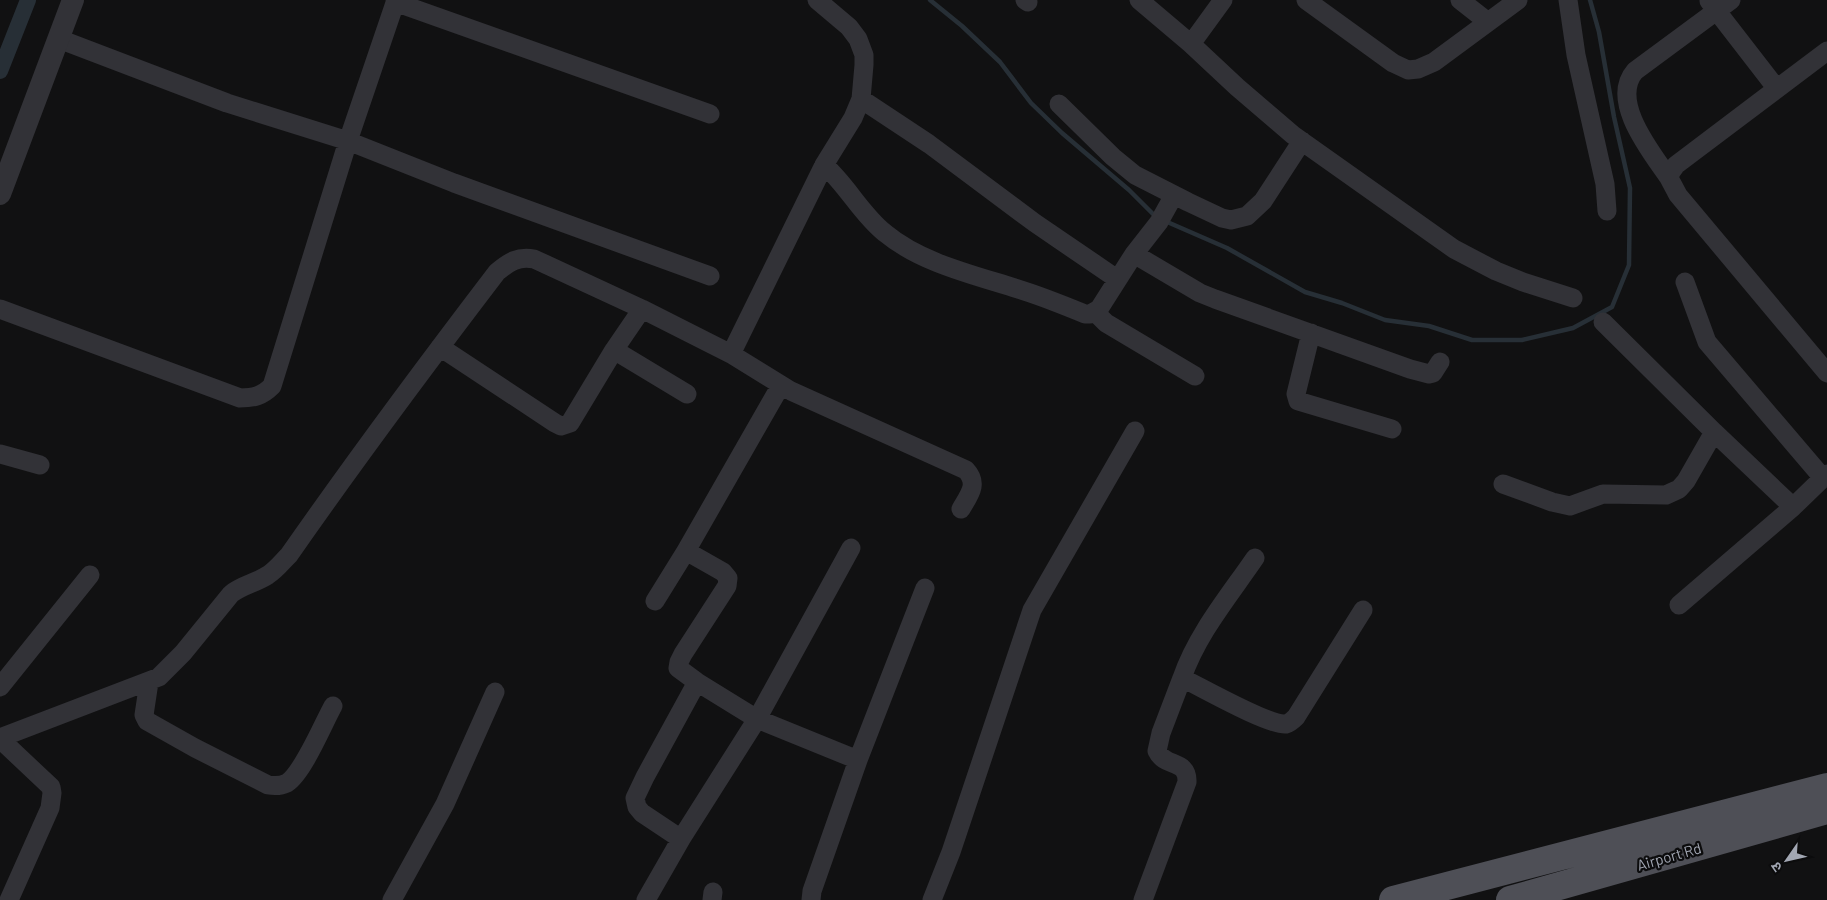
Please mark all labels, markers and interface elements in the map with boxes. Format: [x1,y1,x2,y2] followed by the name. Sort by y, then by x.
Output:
[1762,835,1812,885] north arrow
[1635,838,1703,874] street label: Airport Rd
[1766,859,1785,876] text: उ

